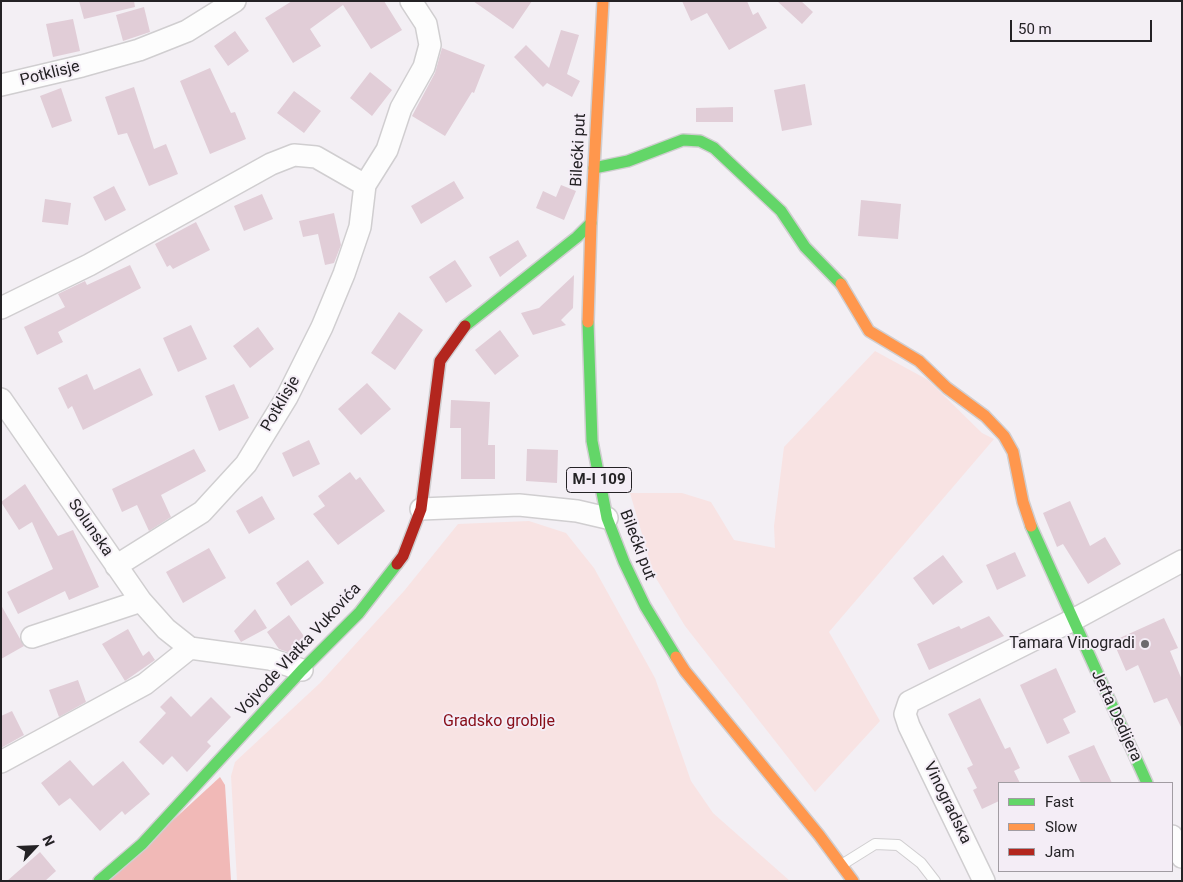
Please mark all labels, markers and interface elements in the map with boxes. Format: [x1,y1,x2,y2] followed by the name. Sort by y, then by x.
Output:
[1013,10,1156,42] scale bar
[1018,20,1052,38] text: 50 m
[18,57,82,91] street label: Potklisje
[567,113,591,187] street label: Bilećki put
[257,373,305,435] street label: Potklisje
[566,468,632,492] road number: M-I 109
[63,496,117,560] street label: Solunska
[615,507,659,583] street label: Bilećki put
[232,580,366,720] street label: Vojvode Vlatka Vukovića
[1009,634,1135,654] place label: Tamara Vinogradi
[1139,638,1151,650] marker: Tamara Vinogradi
[1086,667,1146,765] street label: Jefta Dedijera
[443,712,555,732] park label: Gradsko groblje
[919,759,975,847] street label: Vinogradska
[998,782,1173,872] legend
[1045,793,1074,811] text: Fast
[1045,818,1077,836] text: Slow
[10,822,60,872] north arrow
[39,833,58,849] text: N
[1045,843,1075,861] text: Jam

